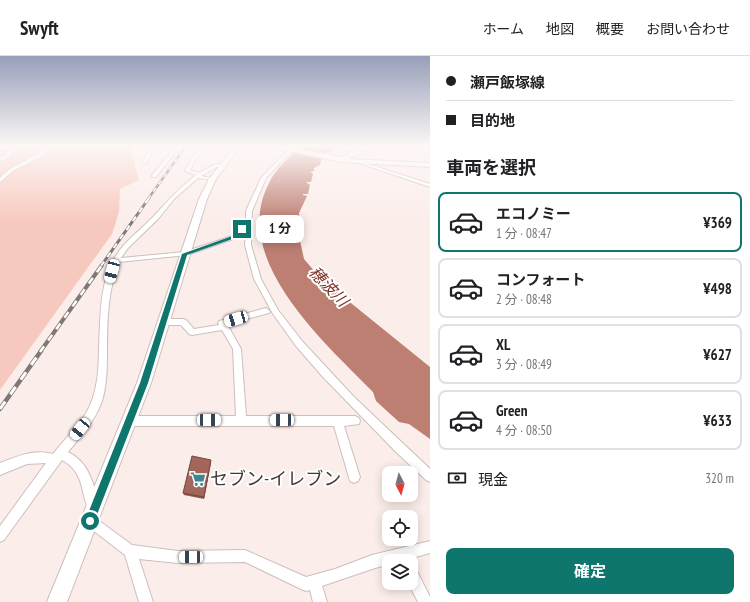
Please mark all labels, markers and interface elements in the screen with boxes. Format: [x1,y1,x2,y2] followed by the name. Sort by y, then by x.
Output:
[20,16,58,40] text: Swyft
[482,20,524,38] text: ホーム
[546,20,574,38] text: 地図
[596,20,624,38] text: 概要
[646,20,730,38] text: お問い合わせ
[470,73,545,92] text: 瀬戸飯塚線
[470,111,515,130] text: 目的地
[446,156,536,179] text: 車両を選択
[448,204,484,240] icon: car
[496,204,571,223] text: エコノミー
[703,213,732,232] text: ¥369
[256,215,304,243] callout: 1 分
[233,220,251,238] route end
[269,220,291,237] text: 1 分
[496,225,552,242] text: 1 分 · 08:47
[103,258,121,284] car
[305,262,354,312] water label: 穂波川
[448,270,484,306] icon: car
[496,270,586,289] text: コンフォート
[703,279,732,298] text: ¥498
[496,291,552,308] text: 2 分 · 08:48
[223,310,249,328] car
[496,335,510,354] text: XL
[448,336,484,372] icon: car
[703,345,732,364] text: ¥627
[496,356,552,373] text: 3 分 · 08:49
[496,401,528,420] text: Green
[448,402,484,438] icon: car
[703,411,732,430] text: ¥633
[197,414,221,426] car
[270,414,294,426] car
[68,416,92,442] car
[496,422,552,439] text: 4 分 · 08:50
[382,466,418,502] north arrow
[382,466,418,590] map controls
[210,467,341,490] place label: セブン-イレブン
[446,467,468,489] icon: cash
[189,470,207,488] supermarket icon: セブン-イレブン
[478,470,508,489] text: 現金
[705,470,734,487] text: 320 m
[382,510,418,546] button: locate
[81,512,99,530] route start
[446,548,734,594] button: 確定
[179,551,203,563] car
[382,554,418,590] button: layers

